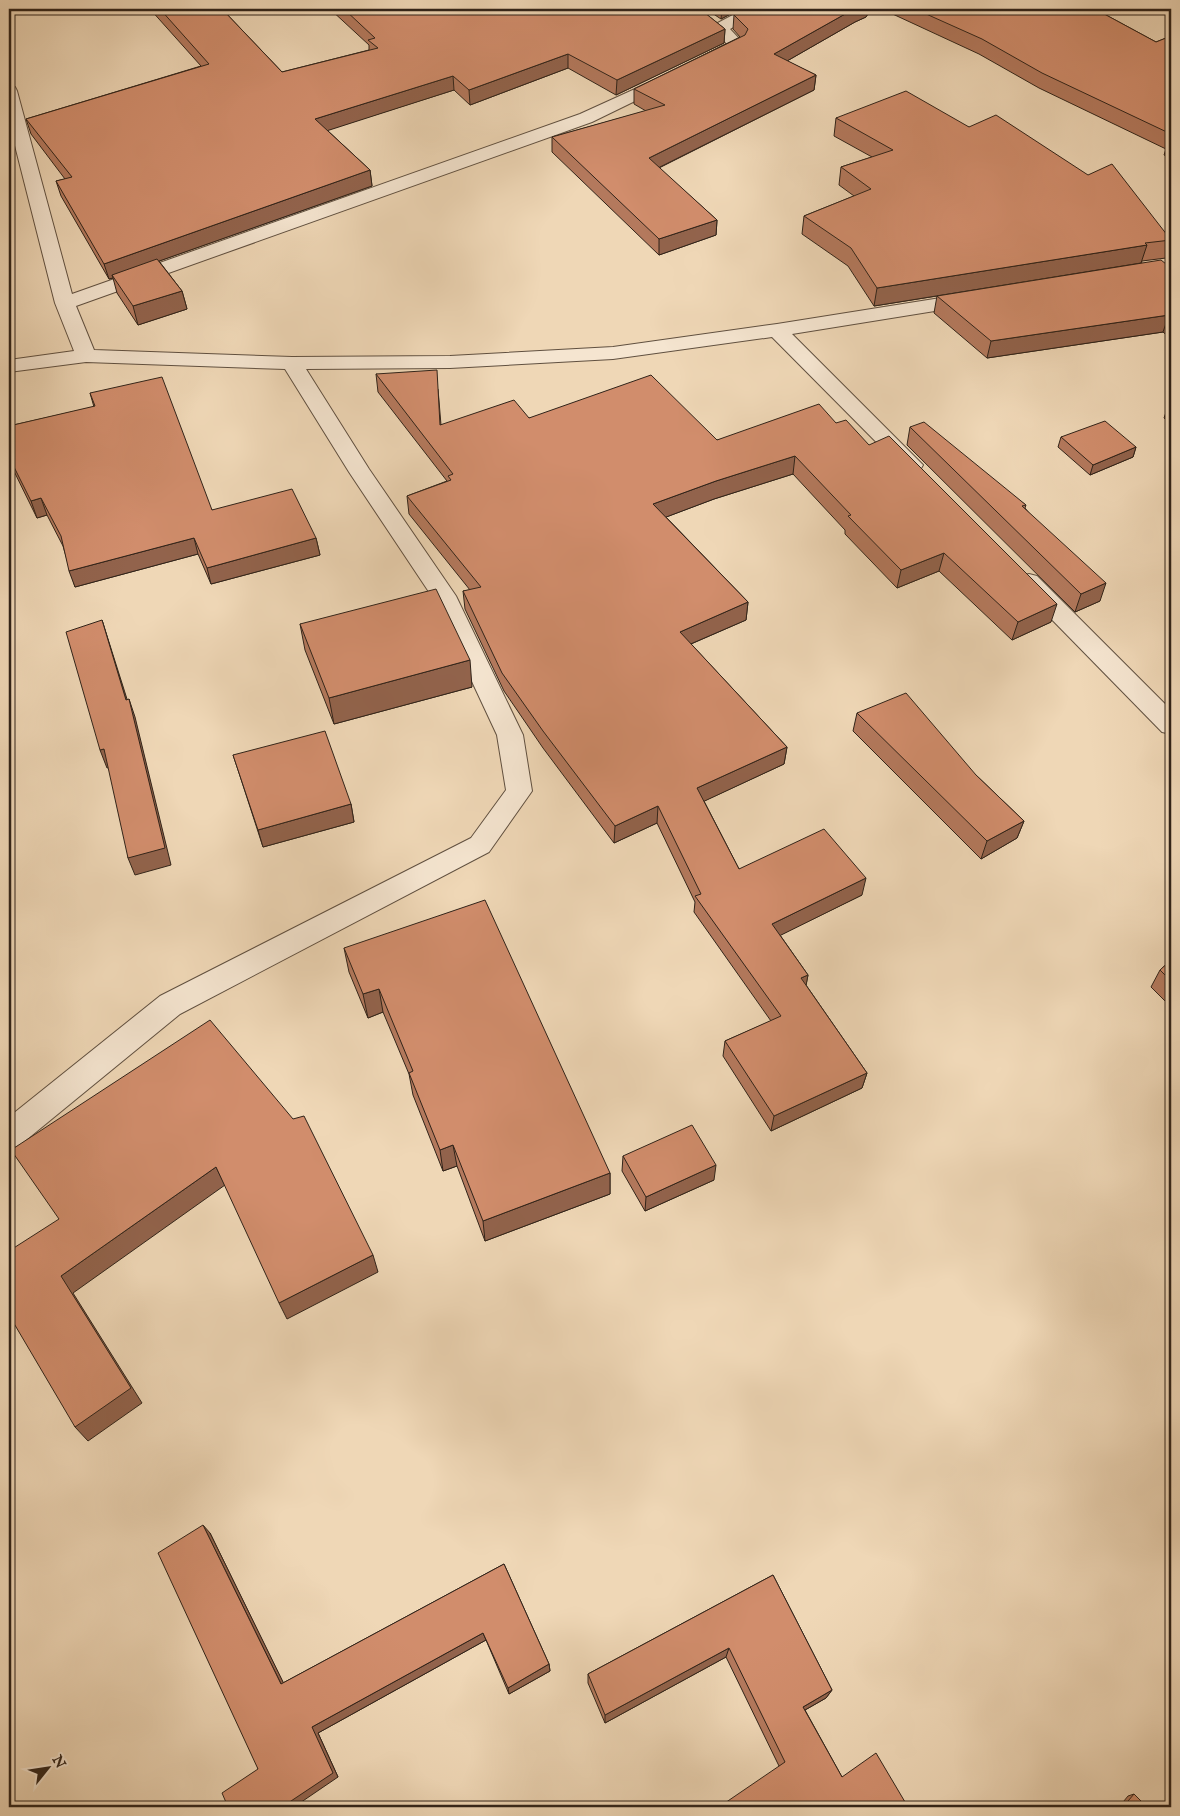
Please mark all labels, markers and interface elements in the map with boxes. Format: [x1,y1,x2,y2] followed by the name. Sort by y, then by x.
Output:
[22,1744,72,1794] north arrow
[47,1751,69,1772] text: N

